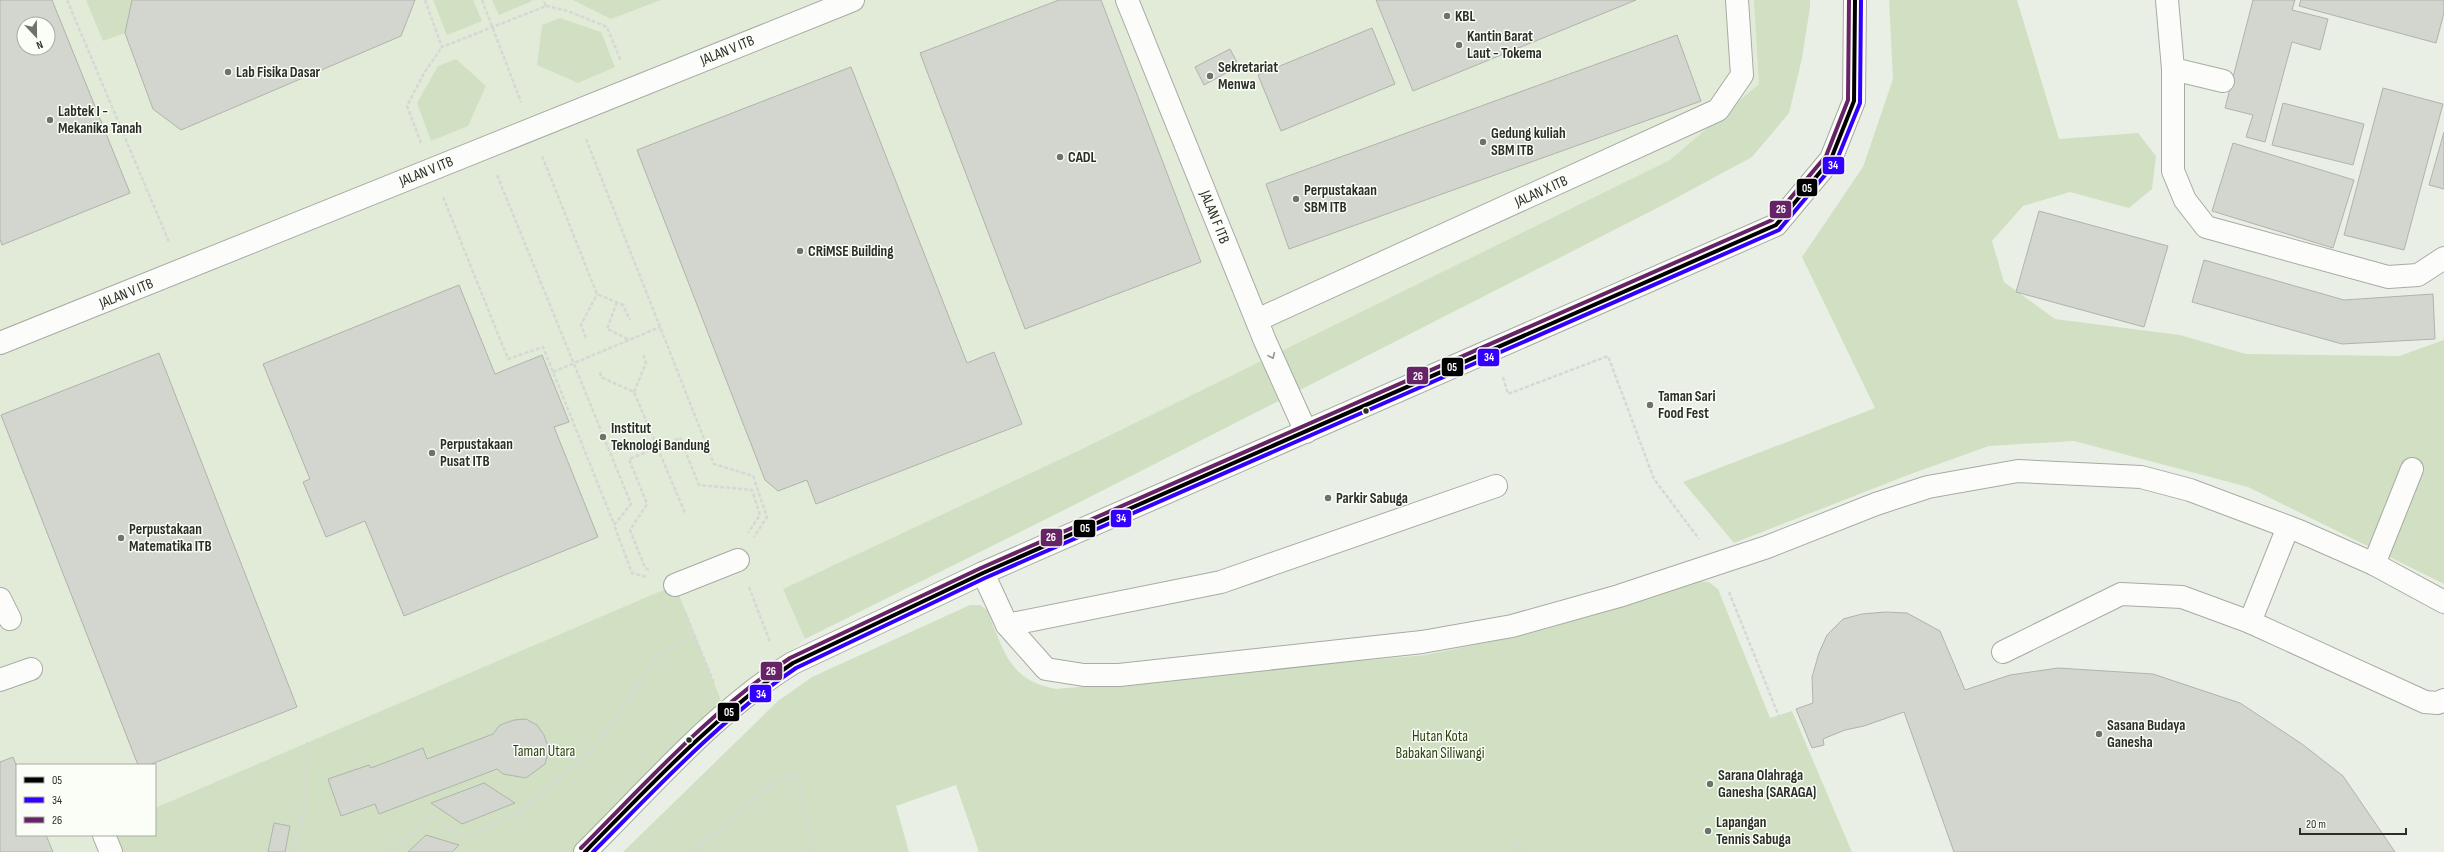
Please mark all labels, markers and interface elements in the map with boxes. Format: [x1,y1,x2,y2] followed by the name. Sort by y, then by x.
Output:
[1455,7,1475,26] place label: KBL
[1442,11,1452,21] marker: KBL
[16,16,56,56] north arrow
[1467,27,1542,63] place label: Kantin Barat Laut - Tokema
[696,31,757,70] street label: JALAN V ITB
[34,38,45,52] text: N
[1454,40,1464,50] marker: Kantin Barat Laut - Tokema
[1218,58,1278,94] place label: Sekretariat Menwa
[236,63,321,82] place label: Lab Fisika Dasar
[223,67,233,77] marker: Lab Fisika Dasar
[1205,71,1215,81] marker: Sekretariat Menwa
[58,102,142,138] place label: Labtek I - Mekanika Tanah
[45,115,55,125] marker: Labtek I - Mekanika Tanah
[1491,124,1566,160] place label: Gedung kuliah SBM ITB
[1478,137,1488,147] marker: Gedung kuliah SBM ITB
[1068,148,1097,167] place label: CADL
[395,152,456,191] street label: JALAN V ITB
[1055,152,1065,162] marker: CADL
[1822,156,1845,175] line badge: 34
[1828,159,1838,172] text: 34
[1511,171,1571,212] street label: JALAN X ITB
[1796,178,1818,197] line badge: 05
[1304,181,1377,217] place label: Perpustakaan SBM ITB
[1802,182,1812,195] text: 05
[1195,187,1234,247] street label: JALAN F ITB
[1291,194,1301,204] marker: Perpustakaan SBM ITB
[1769,200,1792,219] line badge: 26
[1776,203,1786,216] text: 26
[808,242,894,261] place label: CRiMSE Building
[795,246,805,256] marker: CRiMSE Building
[95,274,156,313] street label: JALAN V ITB
[1477,348,1500,367] line badge: 34
[1267,351,1275,359] one-way arrow
[1484,351,1494,364] text: 34
[1441,357,1464,377] line badge: 05
[1447,361,1457,374] text: 05
[1406,366,1429,385] line badge: 26
[1413,370,1423,383] text: 26
[1658,387,1715,423] place label: Taman Sari Food Fest
[1645,400,1655,410] marker: Taman Sari Food Fest
[1361,406,1371,416] unlabelled marker
[611,419,711,455] place label: Institut Teknologi Bandung
[598,432,608,442] marker: Institut Teknologi Bandung
[440,435,513,471] place label: Perpustakaan Pusat ITB
[427,448,437,458] marker: Perpustakaan Pusat ITB
[1336,489,1408,508] place label: Parkir Sabuga
[1323,493,1333,503] marker: Parkir Sabuga
[1110,509,1132,528] line badge: 34
[1116,512,1126,525] text: 34
[1073,519,1096,538] line badge: 05
[129,520,212,556] place label: Perpustakaan Matematika ITB
[1080,522,1090,535] text: 05
[1040,528,1063,547] line badge: 26
[1046,531,1056,544] text: 26
[116,533,126,543] marker: Perpustakaan Matematika ITB
[760,661,783,681] line badge: 26
[766,665,776,678] text: 26
[749,684,772,703] line badge: 34
[756,688,766,701] text: 34
[717,702,740,722] line badge: 05
[724,706,734,719] text: 05
[2107,716,2185,752] place label: Sasana Budaya Ganesha
[1395,727,1485,763] park label: Hutan Kota Babakan Siliwangi
[2094,729,2104,739] marker: Sasana Budaya Ganesha
[684,735,694,745] unlabelled marker
[513,742,576,761] park label: Taman Utara
[16,764,156,836] legend
[1718,766,1816,802] place label: Sarana Olahraga Ganesha (SARAGA)
[52,773,62,788] text: 05
[1705,779,1715,789] marker: Sarana Olahraga Ganesha (SARAGA)
[52,793,62,808] text: 34
[2300,810,2406,836] scale bar
[52,813,62,828] text: 26
[1716,813,1791,849] place label: Lapangan Tennis Sabuga
[2306,817,2326,832] text: 20 m
[1703,826,1713,836] marker: Lapangan Tennis Sabuga

